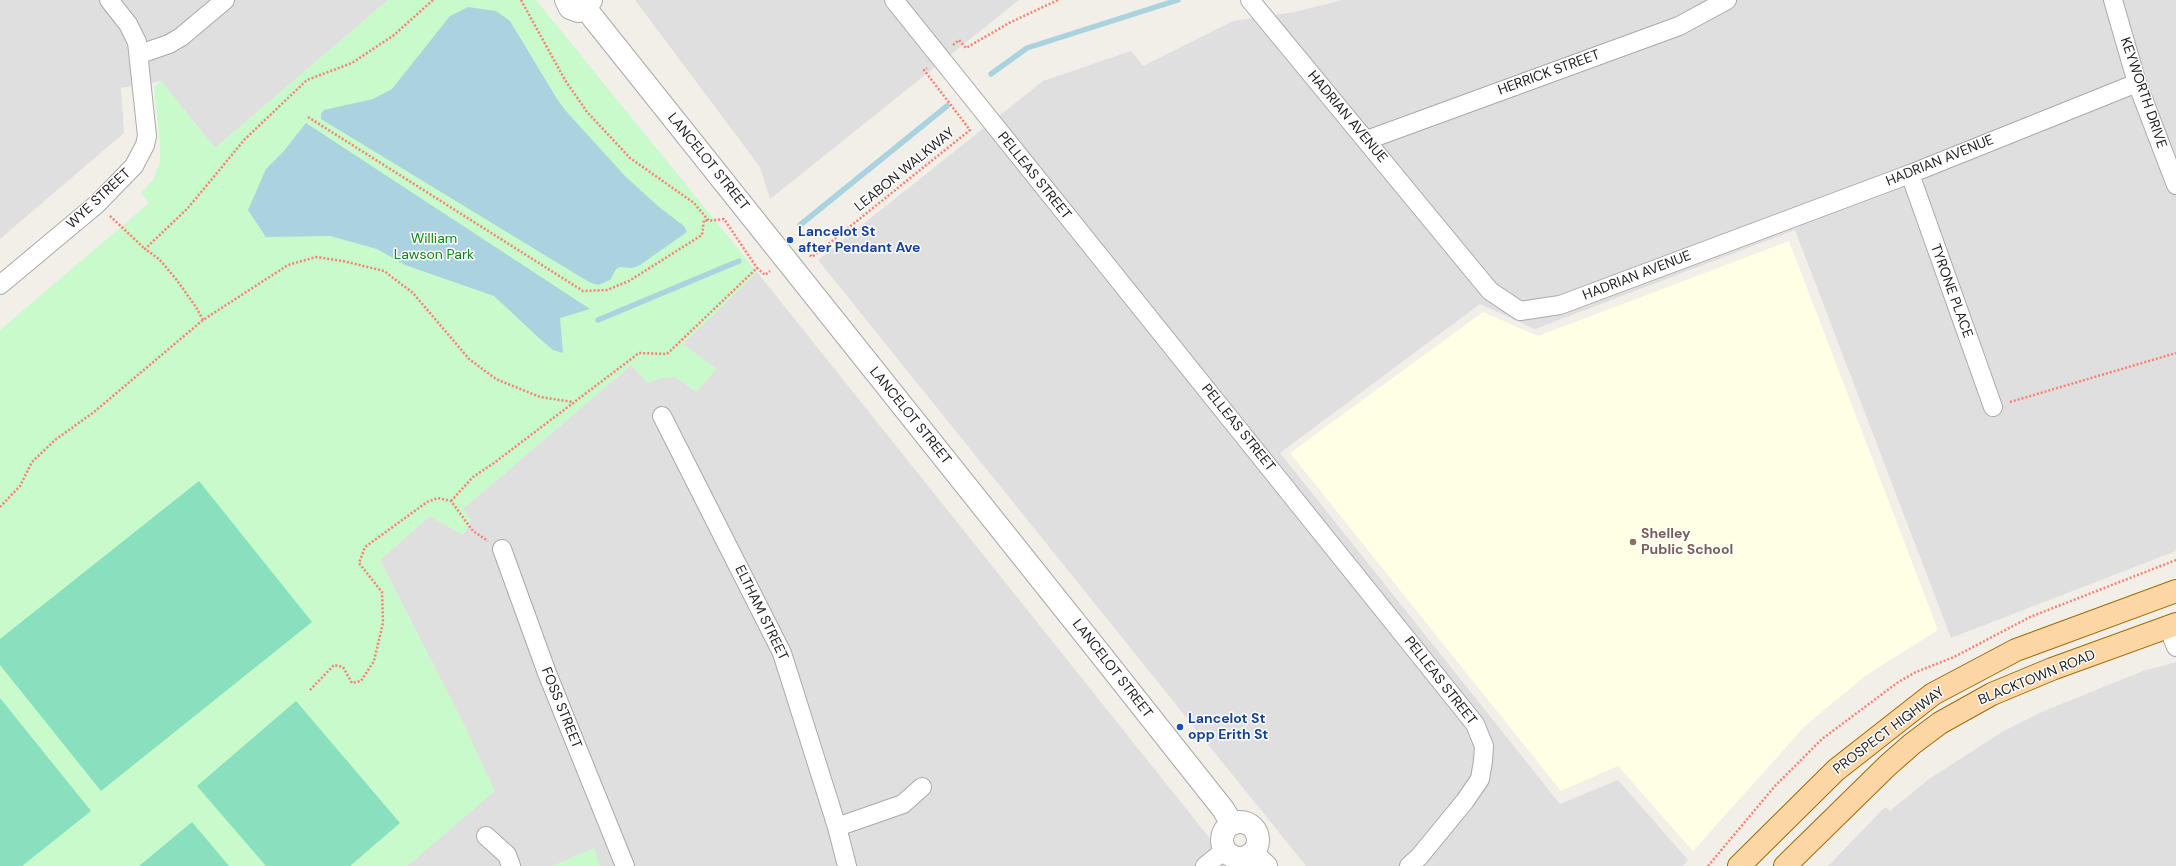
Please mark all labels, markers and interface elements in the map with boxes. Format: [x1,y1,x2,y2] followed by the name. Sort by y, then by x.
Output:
[2116,35,2170,151] street label: KEYWORTH DRIVE
[1496,47,1602,99] street label: HERRICK STREET
[1304,68,1390,166] street label: HADRIAN AVENUE
[664,110,752,214] street label: LANCELOT STREET
[852,125,958,215] street label: LEABON WALKWAY
[994,129,1074,223] street label: PELLEAS STREET
[1884,132,1996,190] street label: HADRIAN AVENUE
[64,165,134,233] street label: WYE STREET
[798,224,921,256] place label: Lancelot St after Pendant Ave
[394,231,474,264] park label: William Lawson Park
[785,235,795,245] marker: Lancelot St after Pendant Ave
[1926,242,1976,340] street label: TYRONE PLACE
[1580,248,1694,304] street label: HADRIAN AVENUE
[866,364,954,468] street label: LANCELOT STREET
[1198,381,1278,475] street label: PELLEAS STREET
[1641,526,1733,558] place label: Shelley Public School
[1628,537,1638,547] marker: Shelley Public School
[731,563,791,663] street label: ELTHAM STREET
[1068,616,1156,722] street label: LANCELOT STREET
[1400,633,1480,729] street label: PELLEAS STREET
[1976,647,2098,709] street label: BLACKTOWN ROAD
[537,665,585,751] street label: FOSS STREET
[1830,684,1948,778] street label: PROSPECT HIGHWAY
[1188,711,1268,744] place label: Lancelot St opp Erith St
[1175,722,1185,732] marker: Lancelot St opp Erith St

